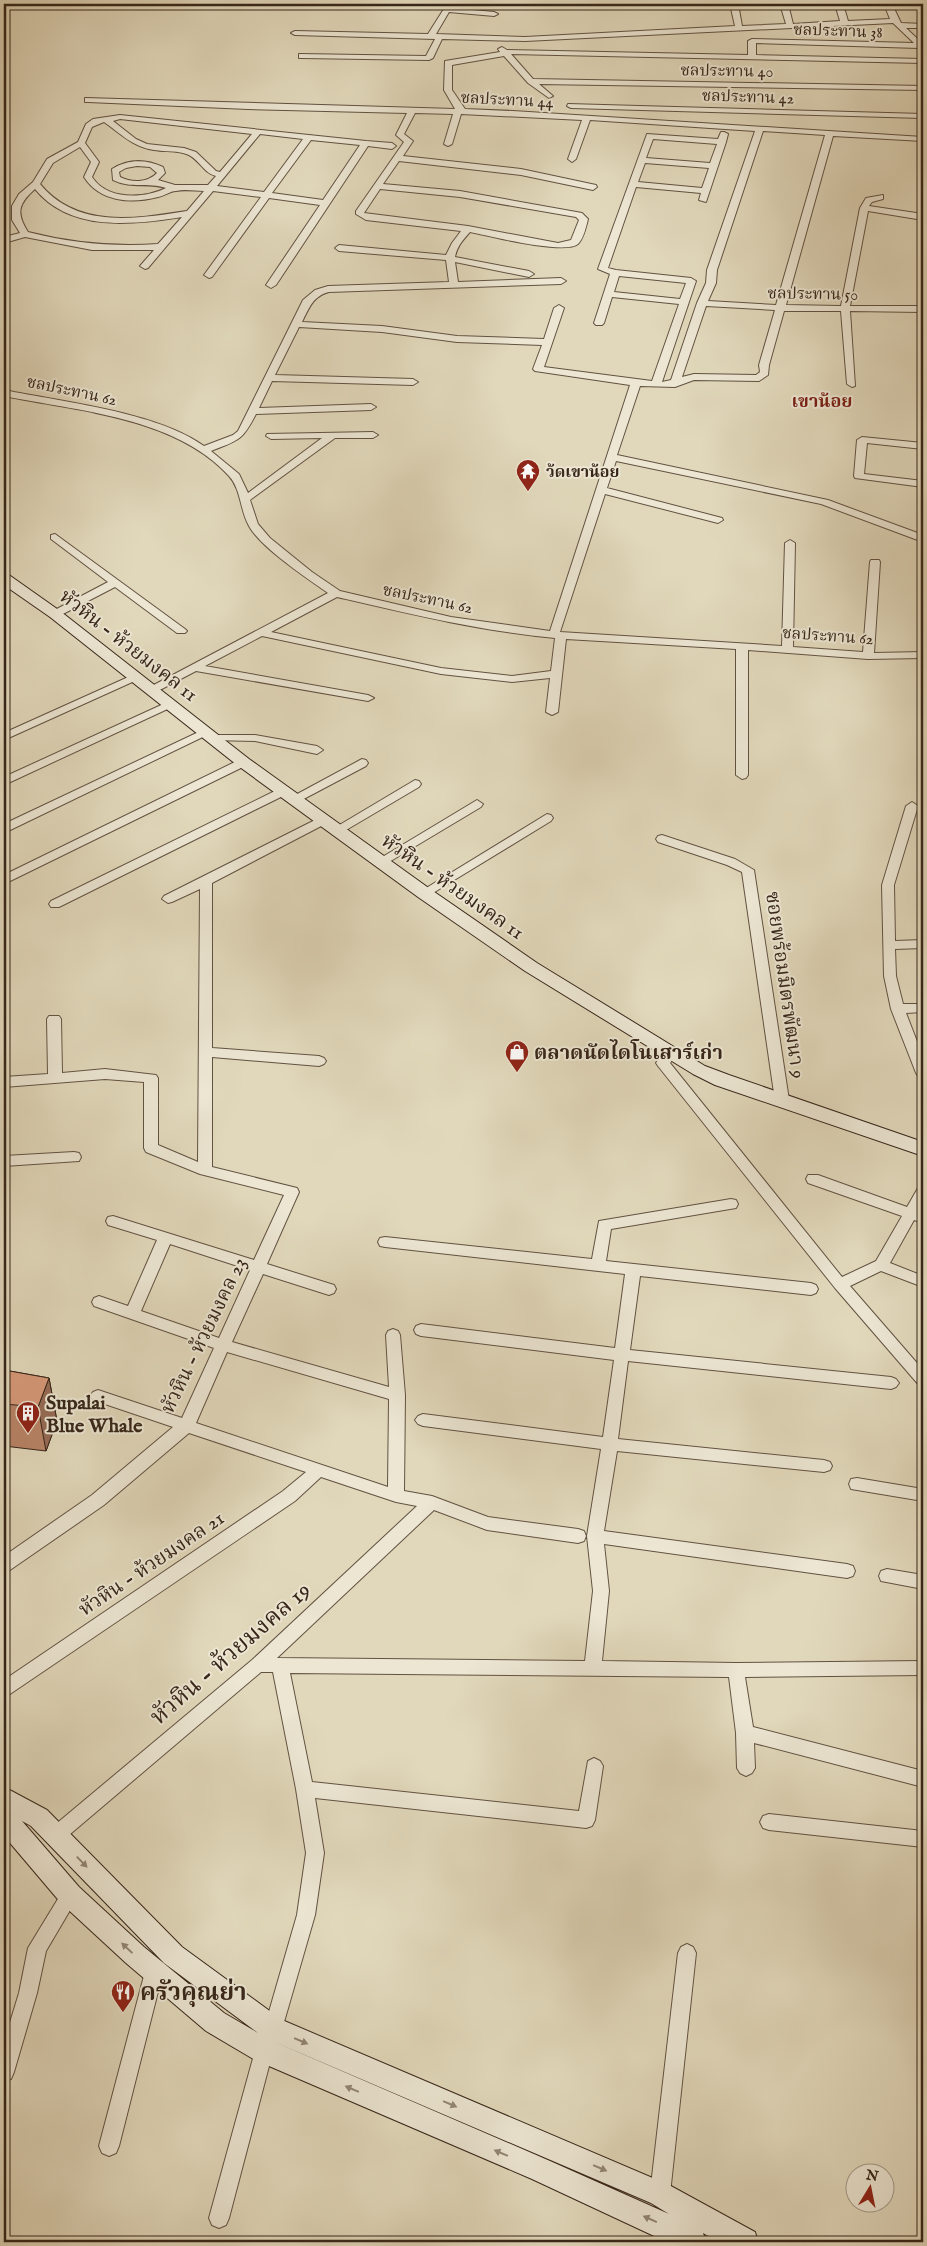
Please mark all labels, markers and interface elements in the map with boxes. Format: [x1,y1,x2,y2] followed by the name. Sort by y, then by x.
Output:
[793,20,883,44] street label: ชลประทาน 38
[680,61,774,83] street label: ชลประทาน 40
[701,86,794,110] street label: ชลประทาน 42
[460,89,554,113] street label: ชลประทาน 44
[767,284,859,306] street label: ชลประทาน 50
[25,373,118,411] street label: ชลประทาน 62
[792,391,852,414] district label: เขาน้อย
[515,458,541,492] temple icon: ว้ดเขาน้อย
[546,463,620,483] place label: ว้ดเขาน้อย
[381,581,474,619] street label: ชลประทาน 62
[54,584,202,708] street label: หัวหิน - ห้วยมงคล 11
[782,624,874,650] street label: ชลประทาน 62
[376,829,528,946] street label: หัวหิน - ห้วยมงคล 11
[759,890,810,1080] street label: ซอยพร้อมมิตรพัฒนา 9
[504,1039,530,1073] shop icon: ตลาดนัดไดโนเสาร์เก่า
[534,1039,723,1066] place label: ตลาดนัดไดโนเสาร์เก่า
[156,1254,253,1418] street label: หัวหิน - ห้วยมงคล 23
[46,1391,143,1439] place label: Supalai Blue Whale
[15,1400,41,1434] building icon: Supalai Blue Whale
[74,1506,229,1622] street label: หัวหิน - ห้วยมงคล 21
[144,1576,318,1733] street label: หัวหิน - ห้วยมงคล 19
[75,1855,87,1867] one-way arrow
[122,1942,134,1954] one-way arrow
[140,1978,247,2009] place label: ครัวคุณย่า
[110,1979,136,2013] restaurant icon: ครัวคุณย่า
[294,2037,308,2045] one-way arrow
[345,2085,359,2093] one-way arrow
[443,2101,457,2109] one-way arrow
[494,2149,508,2157] one-way arrow
[844,2164,894,2214] north arrow
[593,2165,607,2173] one-way arrow
[864,2166,880,2186] text: N
[643,2215,657,2223] one-way arrow

